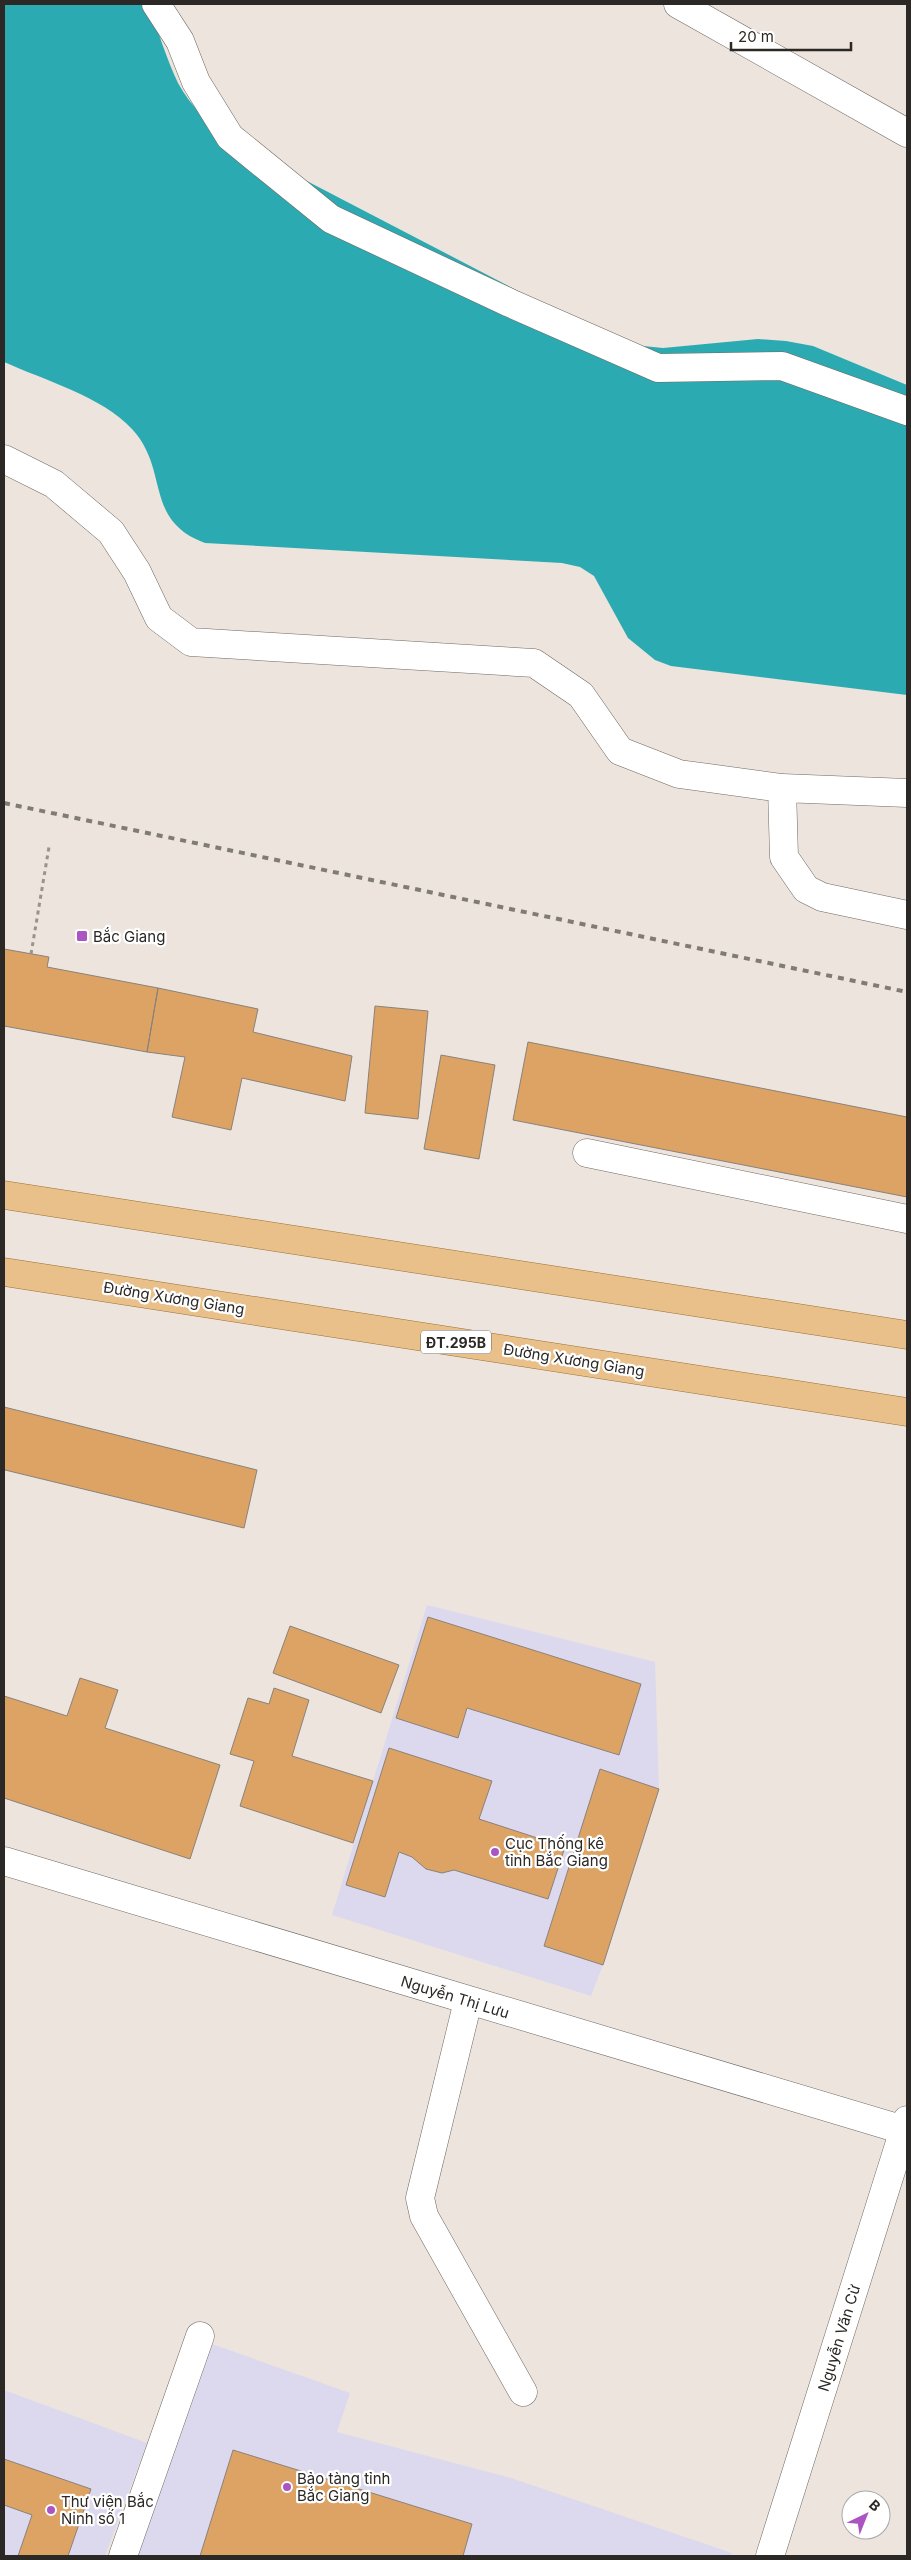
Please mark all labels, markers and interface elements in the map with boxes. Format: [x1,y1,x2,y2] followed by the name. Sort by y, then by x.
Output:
[731,20,851,52] scale bar
[738,27,774,46] text: 20 m
[93,927,165,946] place label: Bắc Giang
[75,929,89,943] marker: Bắc Giang
[102,1277,246,1319] street label: Đường Xương Giang
[421,1330,491,1354] road number: ĐT.295B
[502,1339,646,1381] street label: Đường Xương Giang
[505,1834,608,1870] place label: Cục Thống kê tỉnh Bắc Giang
[489,1846,501,1858] marker: Cục Thống kê tỉnh Bắc Giang
[398,1971,512,2023] street label: Nguyễn Thị Lưu
[814,2282,864,2394] street label: Nguyễn Văn Cừ
[297,2469,390,2505] place label: Bảo tàng tỉnh Bắc Giang
[281,2481,293,2493] marker: Bảo tàng tỉnh Bắc Giang
[841,2490,891,2540] north arrow
[61,2492,154,2528] place label: Thư viện Bắc Ninh số 1
[866,2496,884,2515] text: B
[45,2504,57,2516] marker: Thư viện Bắc Ninh số 1

